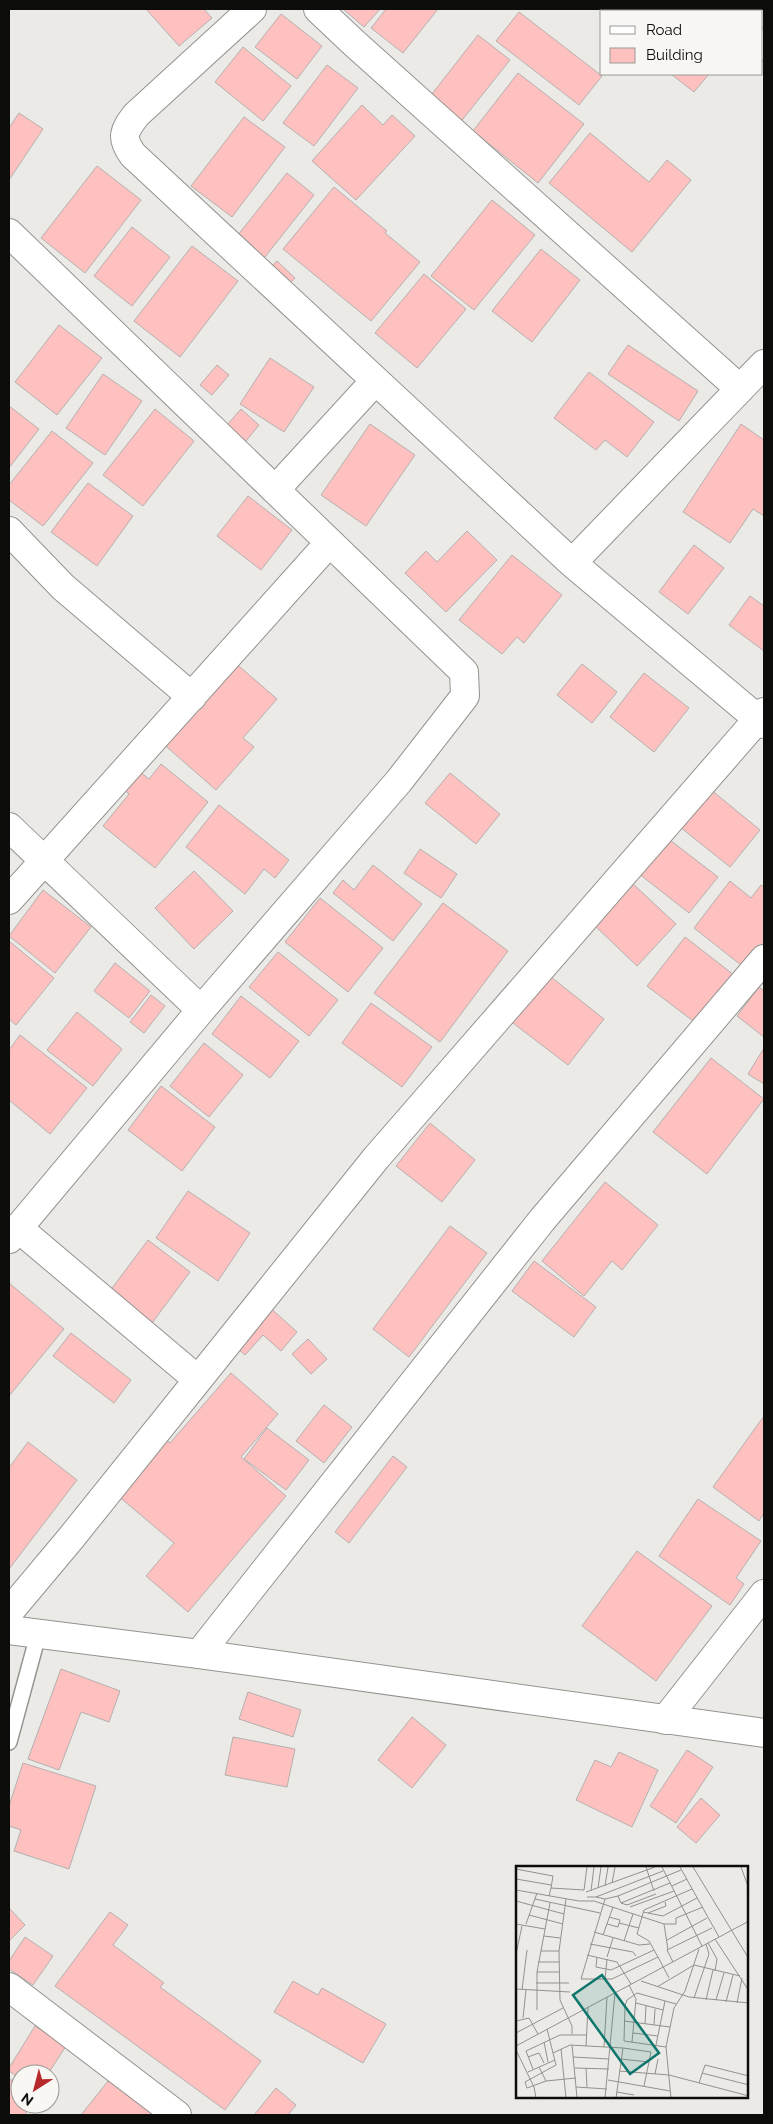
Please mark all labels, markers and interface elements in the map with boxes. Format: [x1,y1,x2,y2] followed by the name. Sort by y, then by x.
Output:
[600,10,763,75] legend
[646,21,682,39] text: Road
[646,46,703,64] text: Building
[516,1866,748,2099] inset map
[10,2064,60,2114] north arrow
[18,2090,36,2109] text: N

